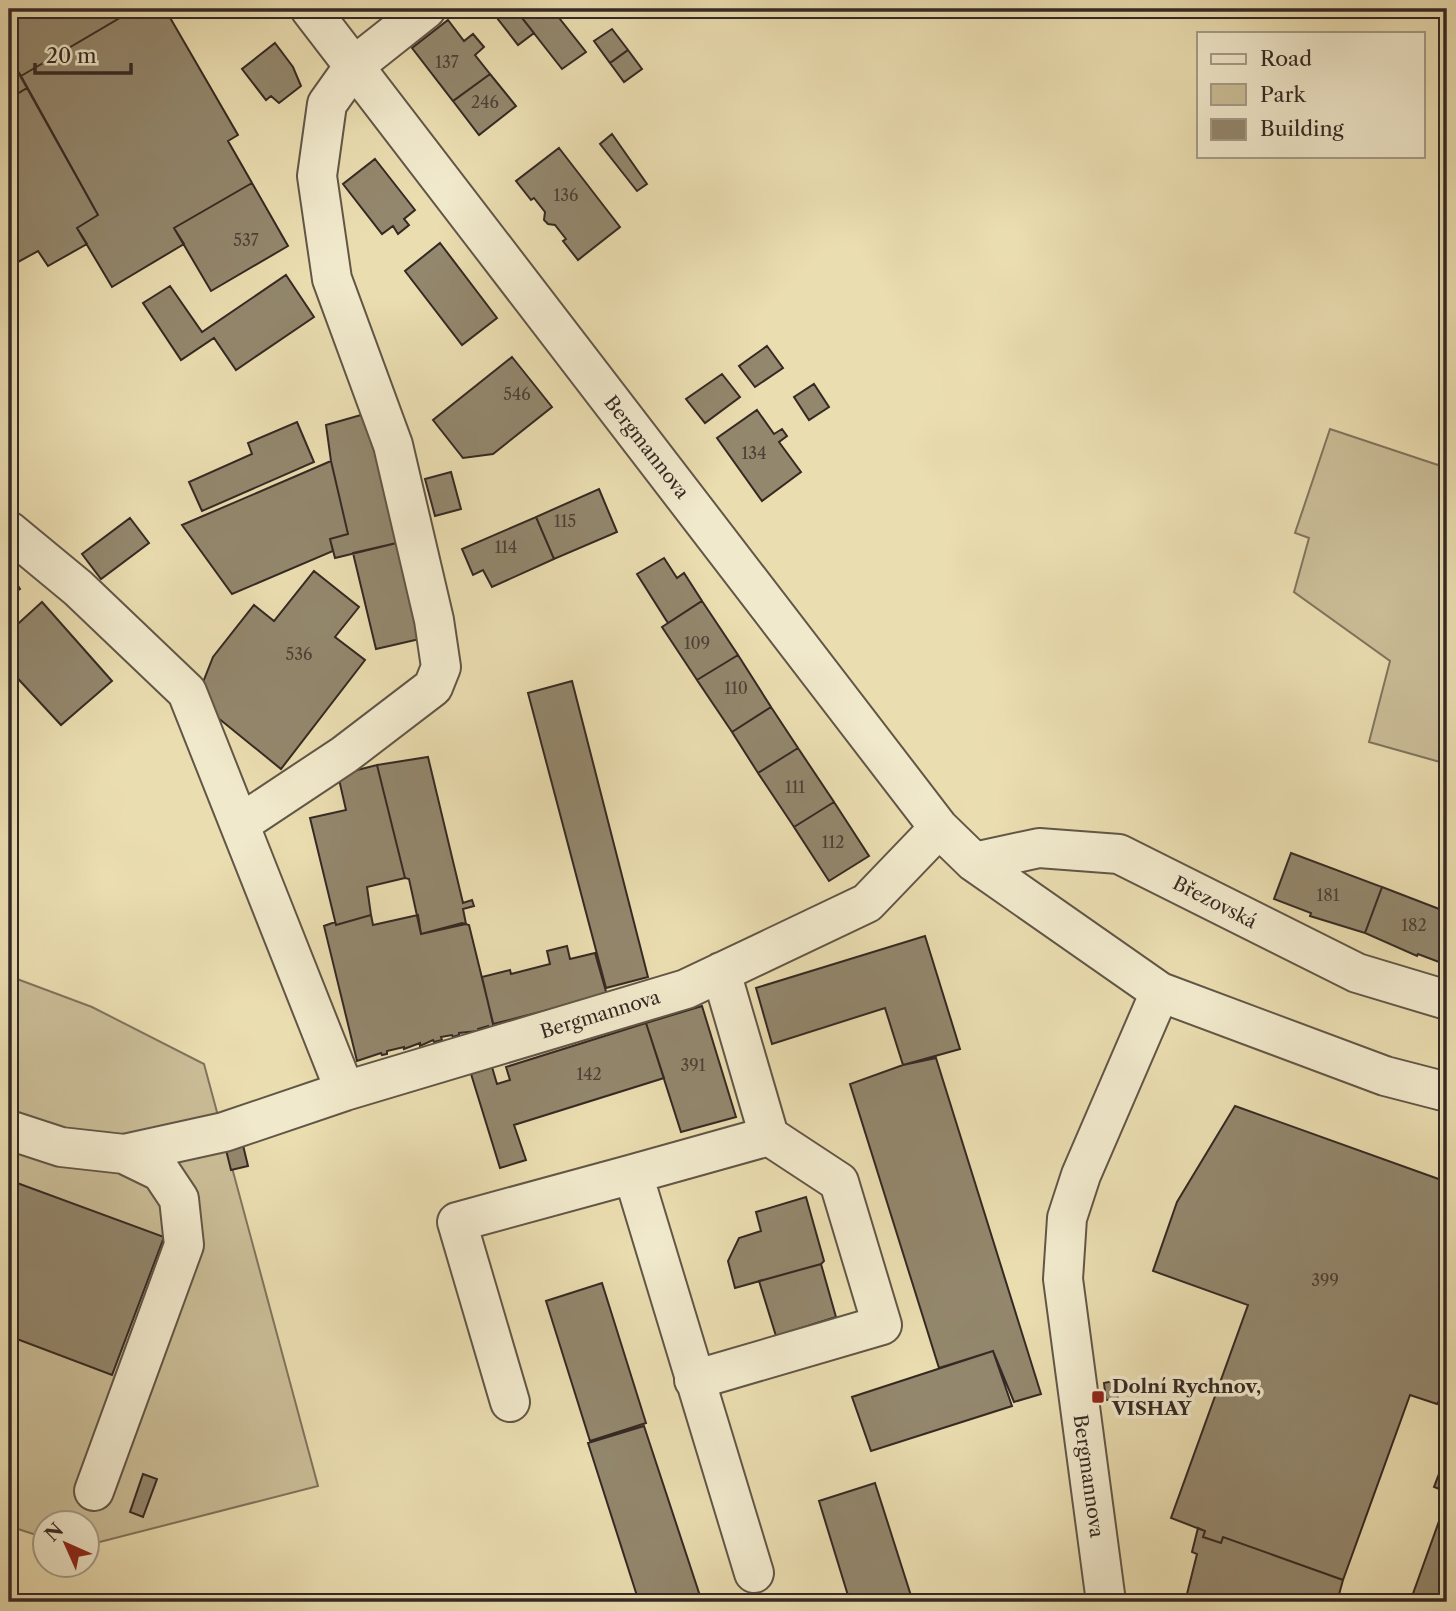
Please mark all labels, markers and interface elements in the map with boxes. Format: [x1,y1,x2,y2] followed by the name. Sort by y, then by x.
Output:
[35,32,131,76] scale bar
[1197,32,1424,158] legend
[46,43,97,68] text: 20 m
[1260,46,1312,71] text: Road
[435,52,459,72] house number: 137
[1260,82,1306,107] text: Park
[471,92,499,112] house number: 246
[1260,116,1345,141] text: Building
[554,185,578,205] house number: 136
[233,230,259,250] house number: 537
[503,384,531,404] house number: 546
[599,391,694,503] street label: Bergmannova
[742,443,766,463] house number: 134
[554,511,576,531] house number: 115
[495,537,517,557] house number: 114
[684,633,710,653] house number: 109
[286,644,312,664] house number: 536
[724,678,748,698] house number: 110
[785,777,805,797] house number: 111
[822,832,844,852] house number: 112
[1169,871,1261,933] street label: Březovská
[1317,885,1340,905] house number: 181
[1401,915,1427,935] house number: 182
[537,985,663,1044] street label: Bergmannova
[681,1055,706,1075] house number: 391
[576,1064,602,1084] house number: 142
[1311,1270,1339,1290] house number: 399
[1111,1375,1261,1420] place label: Dolní Rychnov, VISHAY
[1090,1389,1106,1405] marker: Dolní Rychnov, VISHAY
[1068,1413,1109,1539] street label: Bergmannova
[32,1510,102,1580] north arrow
[40,1518,68,1546] text: N

